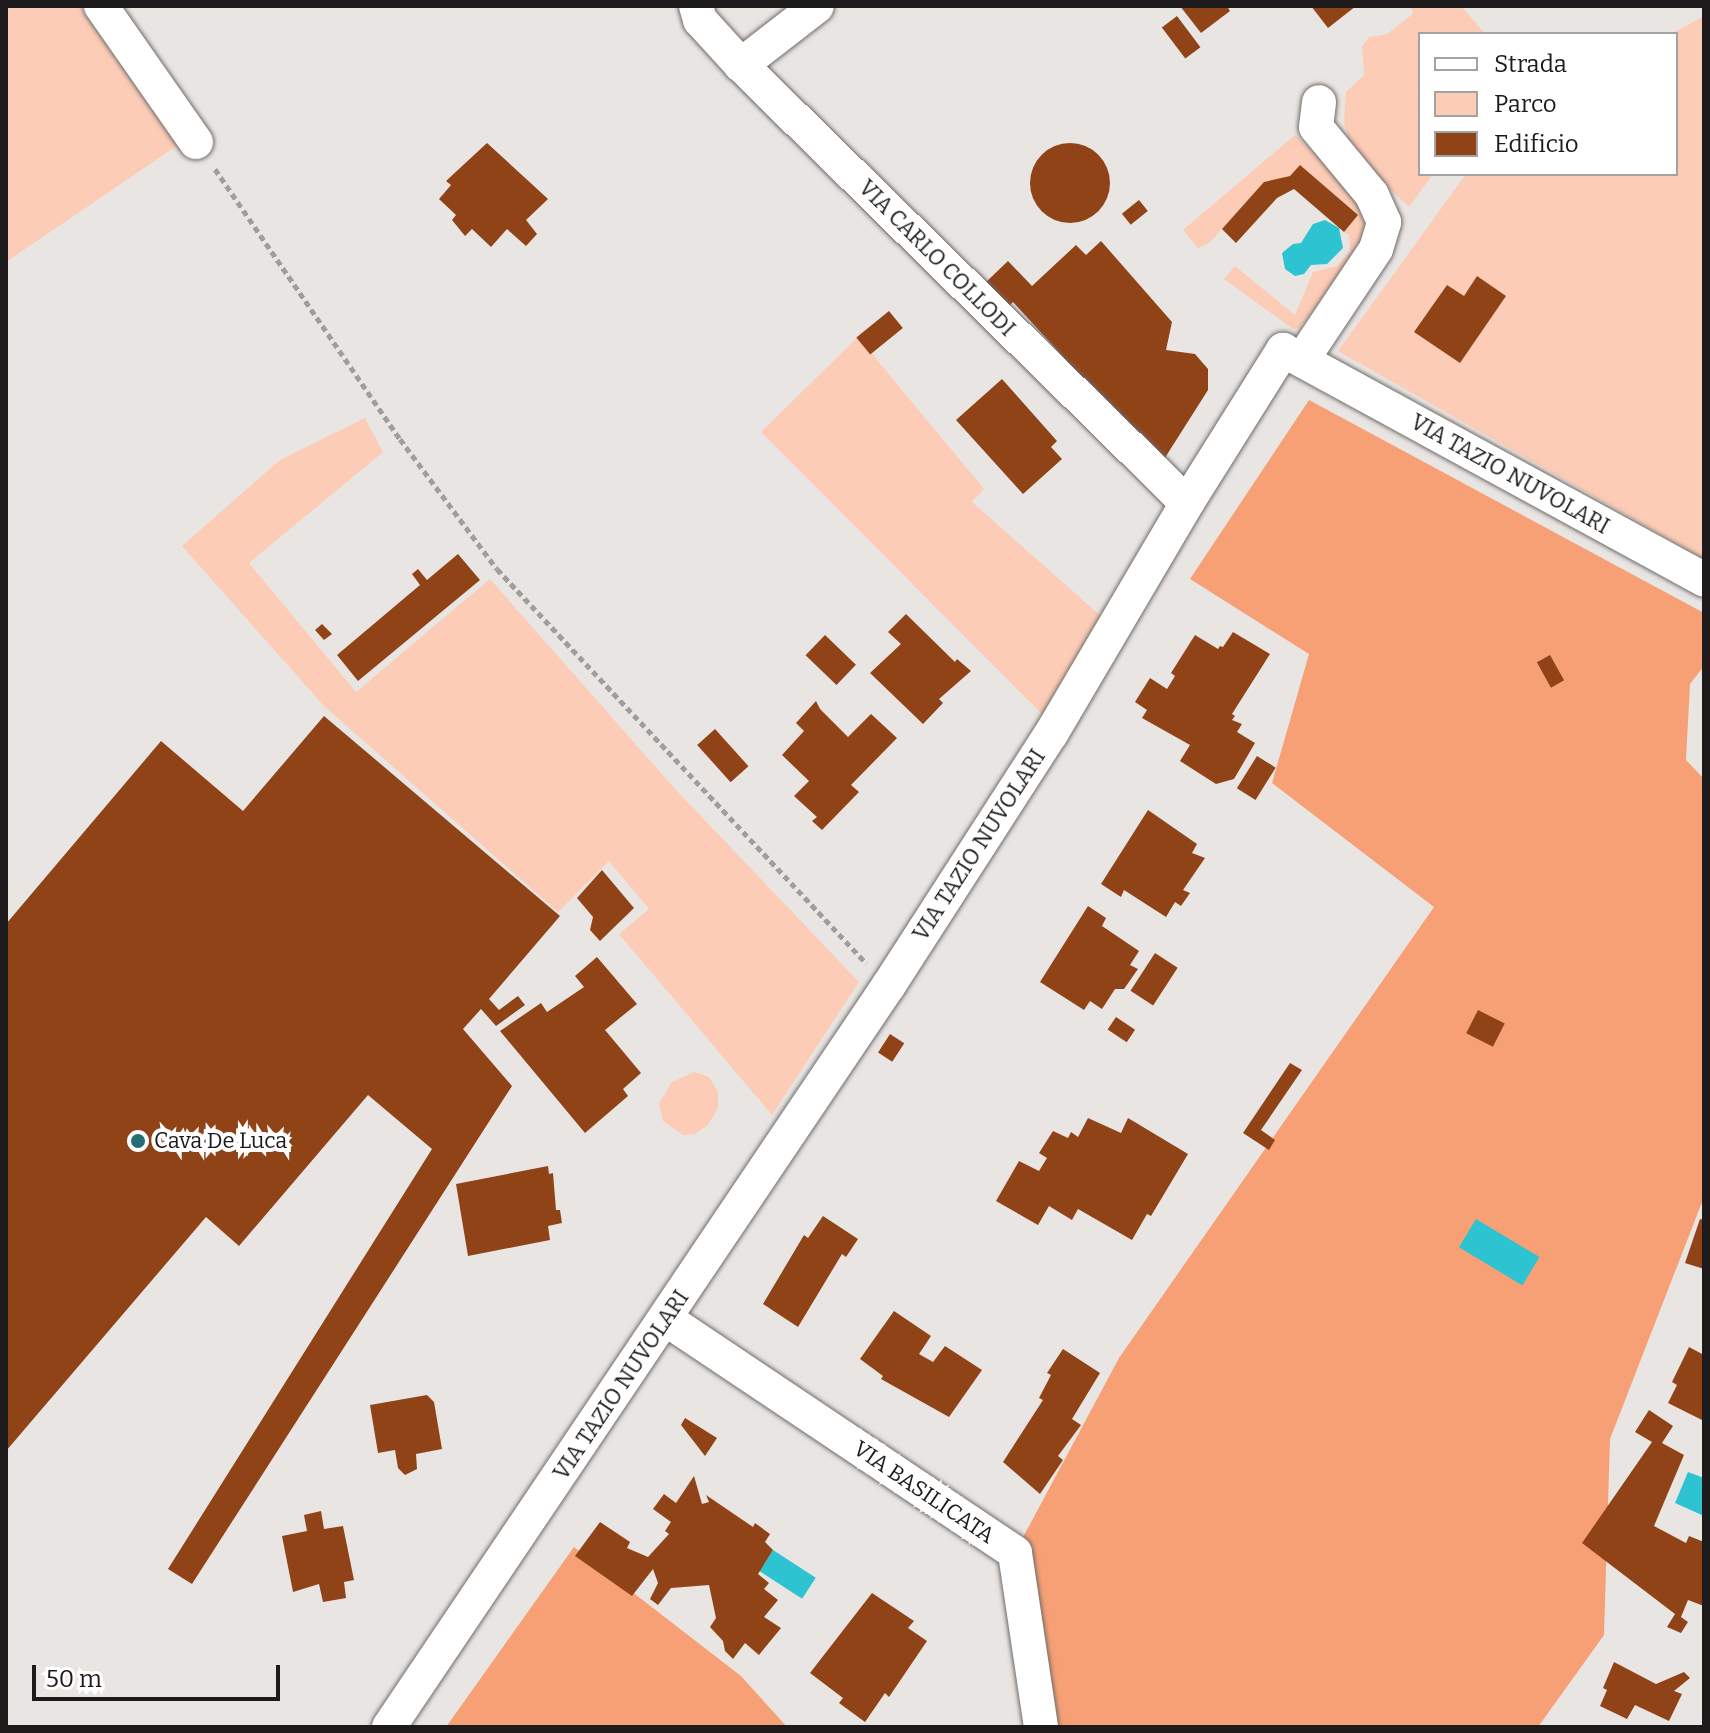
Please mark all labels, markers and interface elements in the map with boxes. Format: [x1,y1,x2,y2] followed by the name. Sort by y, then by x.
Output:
[1418,32,1678,176] legend
[1494,50,1567,78] text: Strada
[1494,90,1557,118] text: Parco
[1494,130,1579,158] text: Edificio
[853,174,1021,342] street label: VIA CARLO COLLODI
[1406,408,1614,540] street label: VIA TAZIO NUVOLARI
[907,744,1051,946] street label: VIA TAZIO NUVOLARI
[154,1128,287,1154] place label: Cava De Luca
[129,1132,147,1150] marker: Cava De Luca
[548,1285,694,1485] street label: VIA TAZIO NUVOLARI
[848,1435,1000,1549] street label: VIA BASILICATA
[36,1649,284,1699] scale bar
[46,1665,102,1693] text: 50 m

